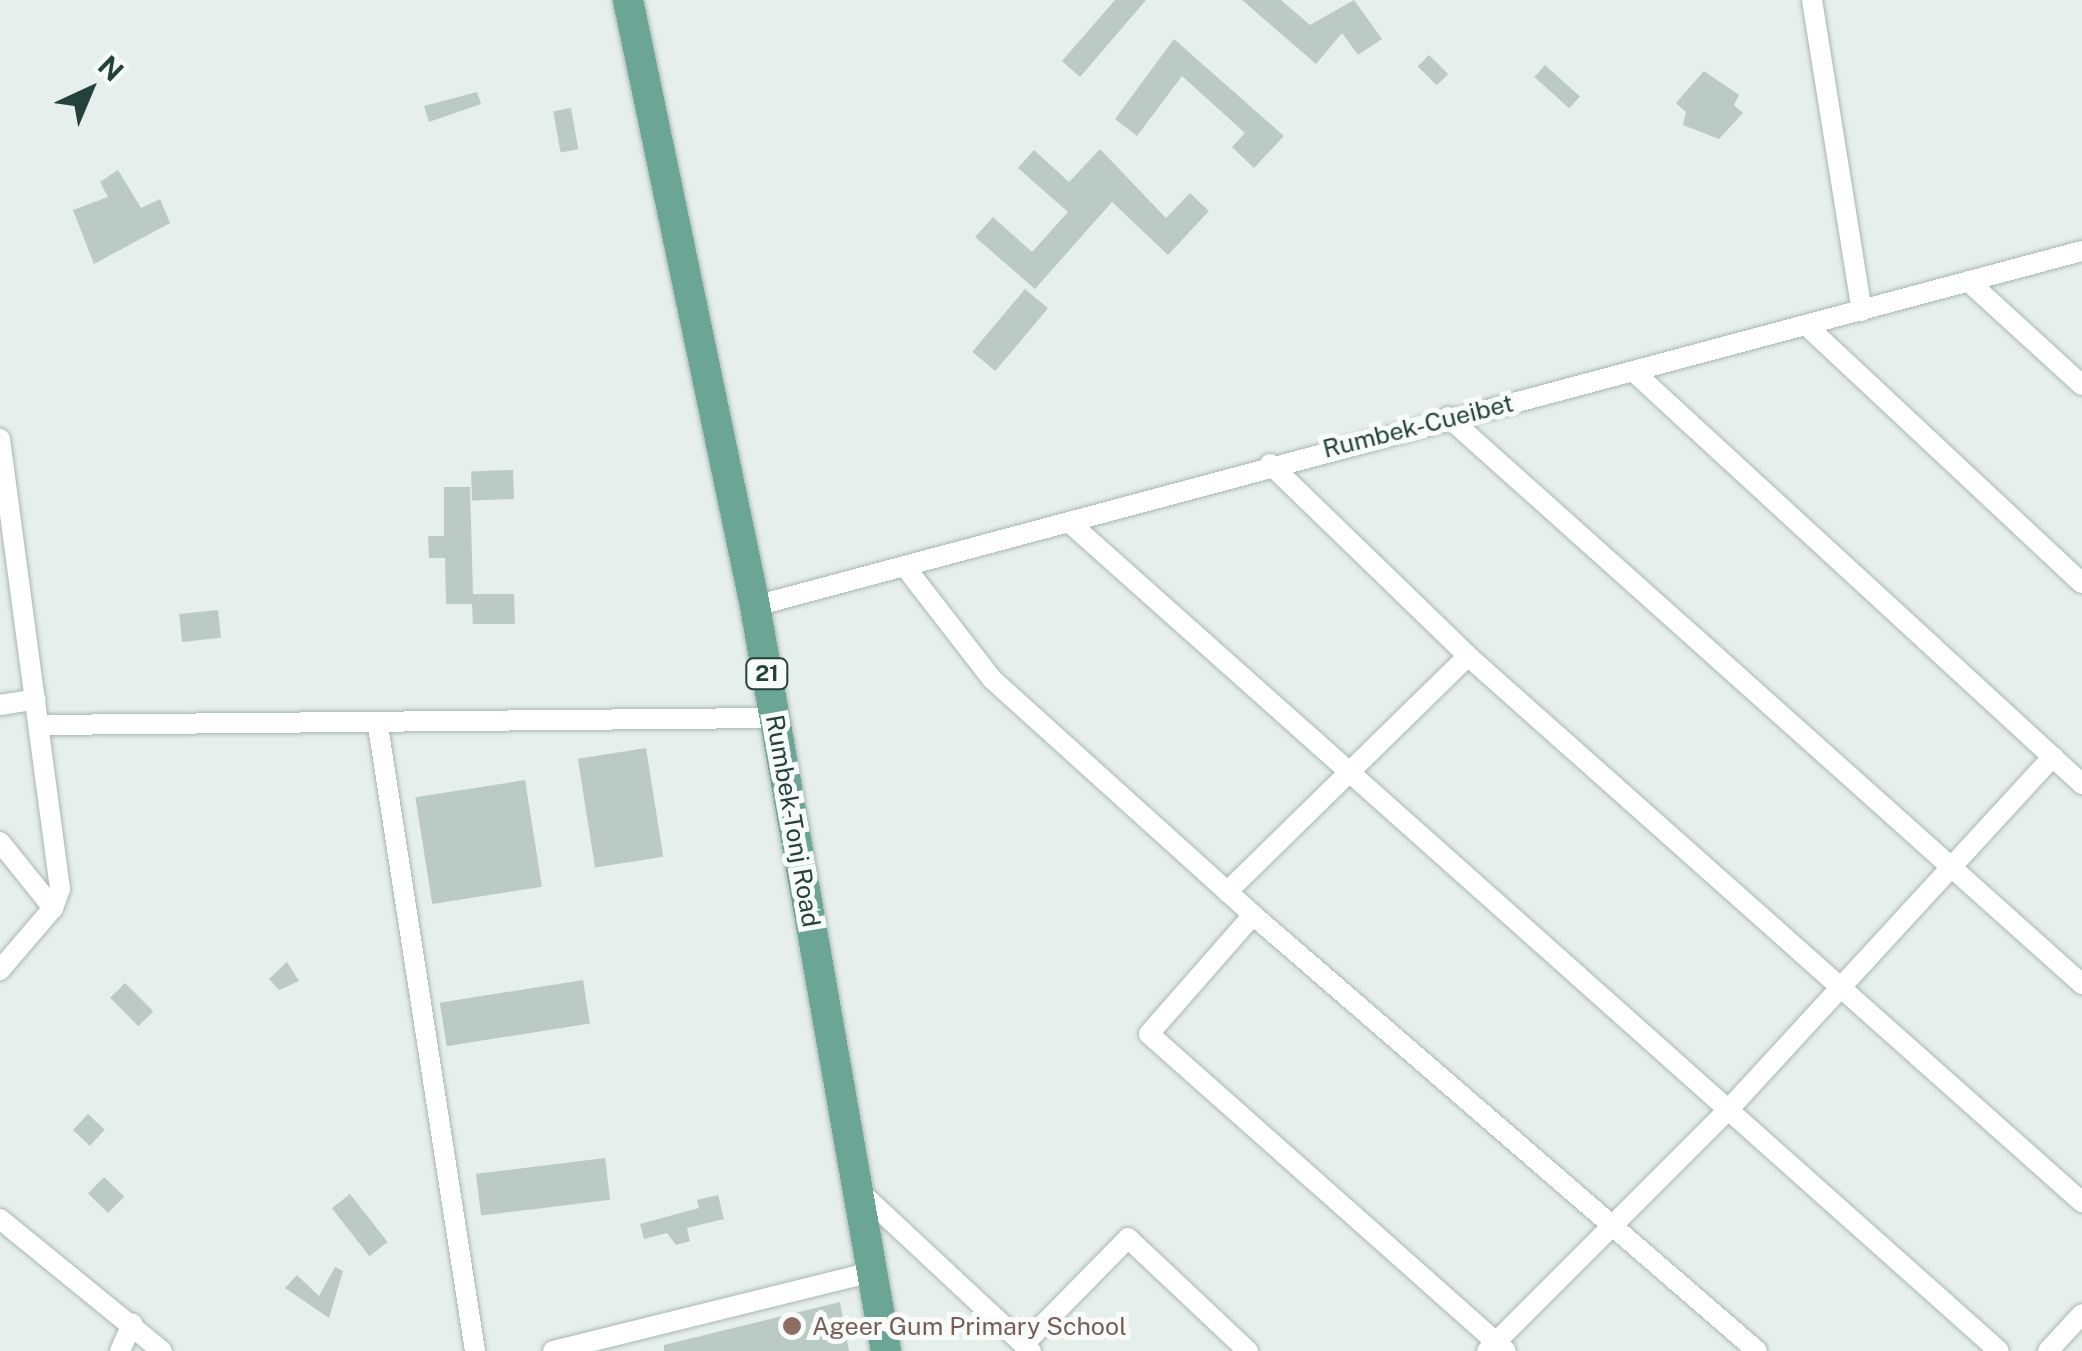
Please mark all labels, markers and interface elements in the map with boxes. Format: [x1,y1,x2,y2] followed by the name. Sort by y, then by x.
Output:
[40,40,140,140] north arrow
[92,49,131,88] text: N
[1320,388,1516,464] street label: Rumbek-Cueibet
[744,657,790,691] road number: 21
[760,713,826,929] street label: Rumbek-Tonj Road
[812,1311,1127,1341] place label: Ageer Gum Primary School
[781,1315,803,1337] marker: Ageer Gum Primary School

